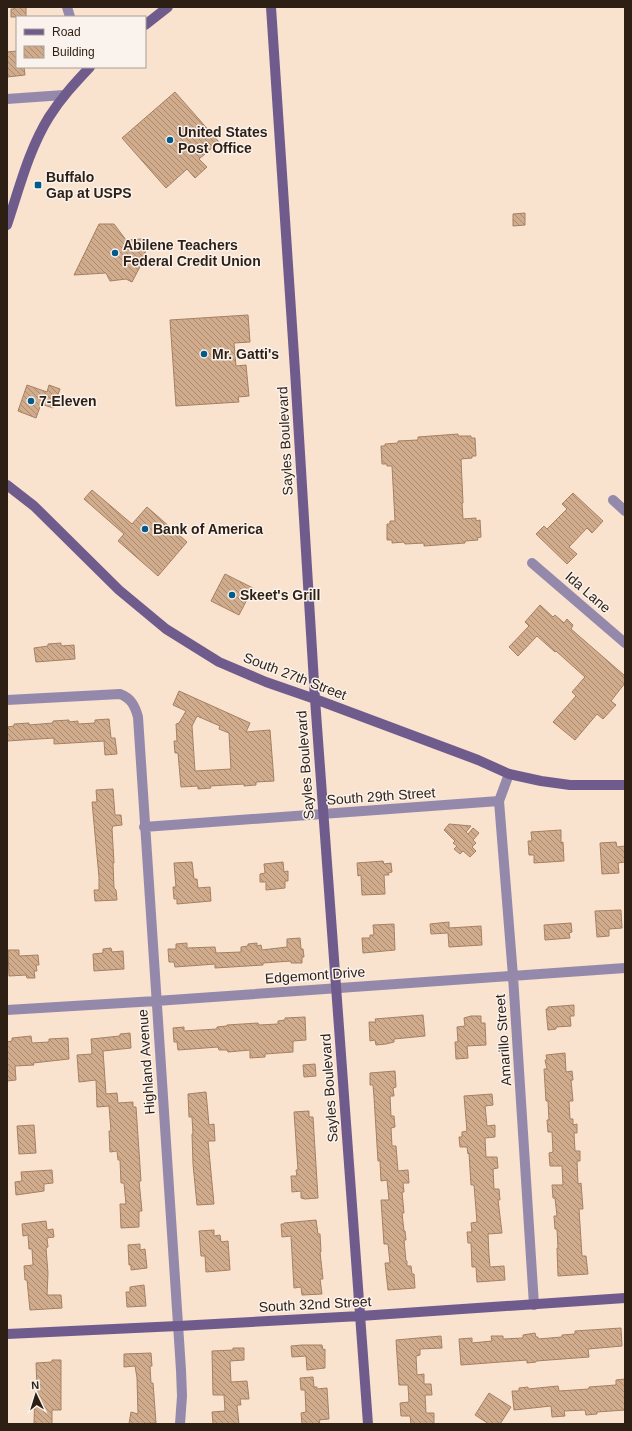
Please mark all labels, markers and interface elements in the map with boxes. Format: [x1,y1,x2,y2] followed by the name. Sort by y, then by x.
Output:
[16,16,146,68] legend
[52,25,81,39] text: Road
[52,45,95,59] text: Building
[178,124,268,156] place label: United States Post Office
[165,135,175,145] marker: United States Post Office
[46,169,132,201] place label: Buffalo Gap at USPS
[33,180,43,190] marker: Buffalo Gap at USPS
[123,237,261,269] place label: Abilene Teachers Federal Credit Union
[110,248,120,258] marker: Abilene Teachers Federal Credit Union
[212,346,279,362] place label: Mr. Gatti's
[199,349,209,359] marker: Mr. Gatti's
[274,386,296,496] street label: Sayles Boulevard
[39,393,97,409] place label: 7-Eleven
[26,396,36,406] marker: 7-Eleven
[153,521,263,537] place label: Bank of America
[140,524,150,534] marker: Bank of America
[562,568,614,616] street label: Ida Lane
[240,587,320,603] place label: Skeet's Grill
[227,590,237,600] marker: Skeet's Grill
[241,649,349,703] street label: South 27th Street
[293,710,317,820] street label: Sayles Boulevard
[326,784,436,808] street label: South 29th Street
[264,964,366,986] street label: Edgemont Drive
[492,994,514,1086] street label: Amarillo Street
[134,1009,158,1115] street label: Highland Avenue
[317,1033,341,1143] street label: Sayles Boulevard
[258,1293,372,1315] street label: South 32nd Street
[16,1375,56,1415] north arrow
[31,1379,40,1391] text: N

